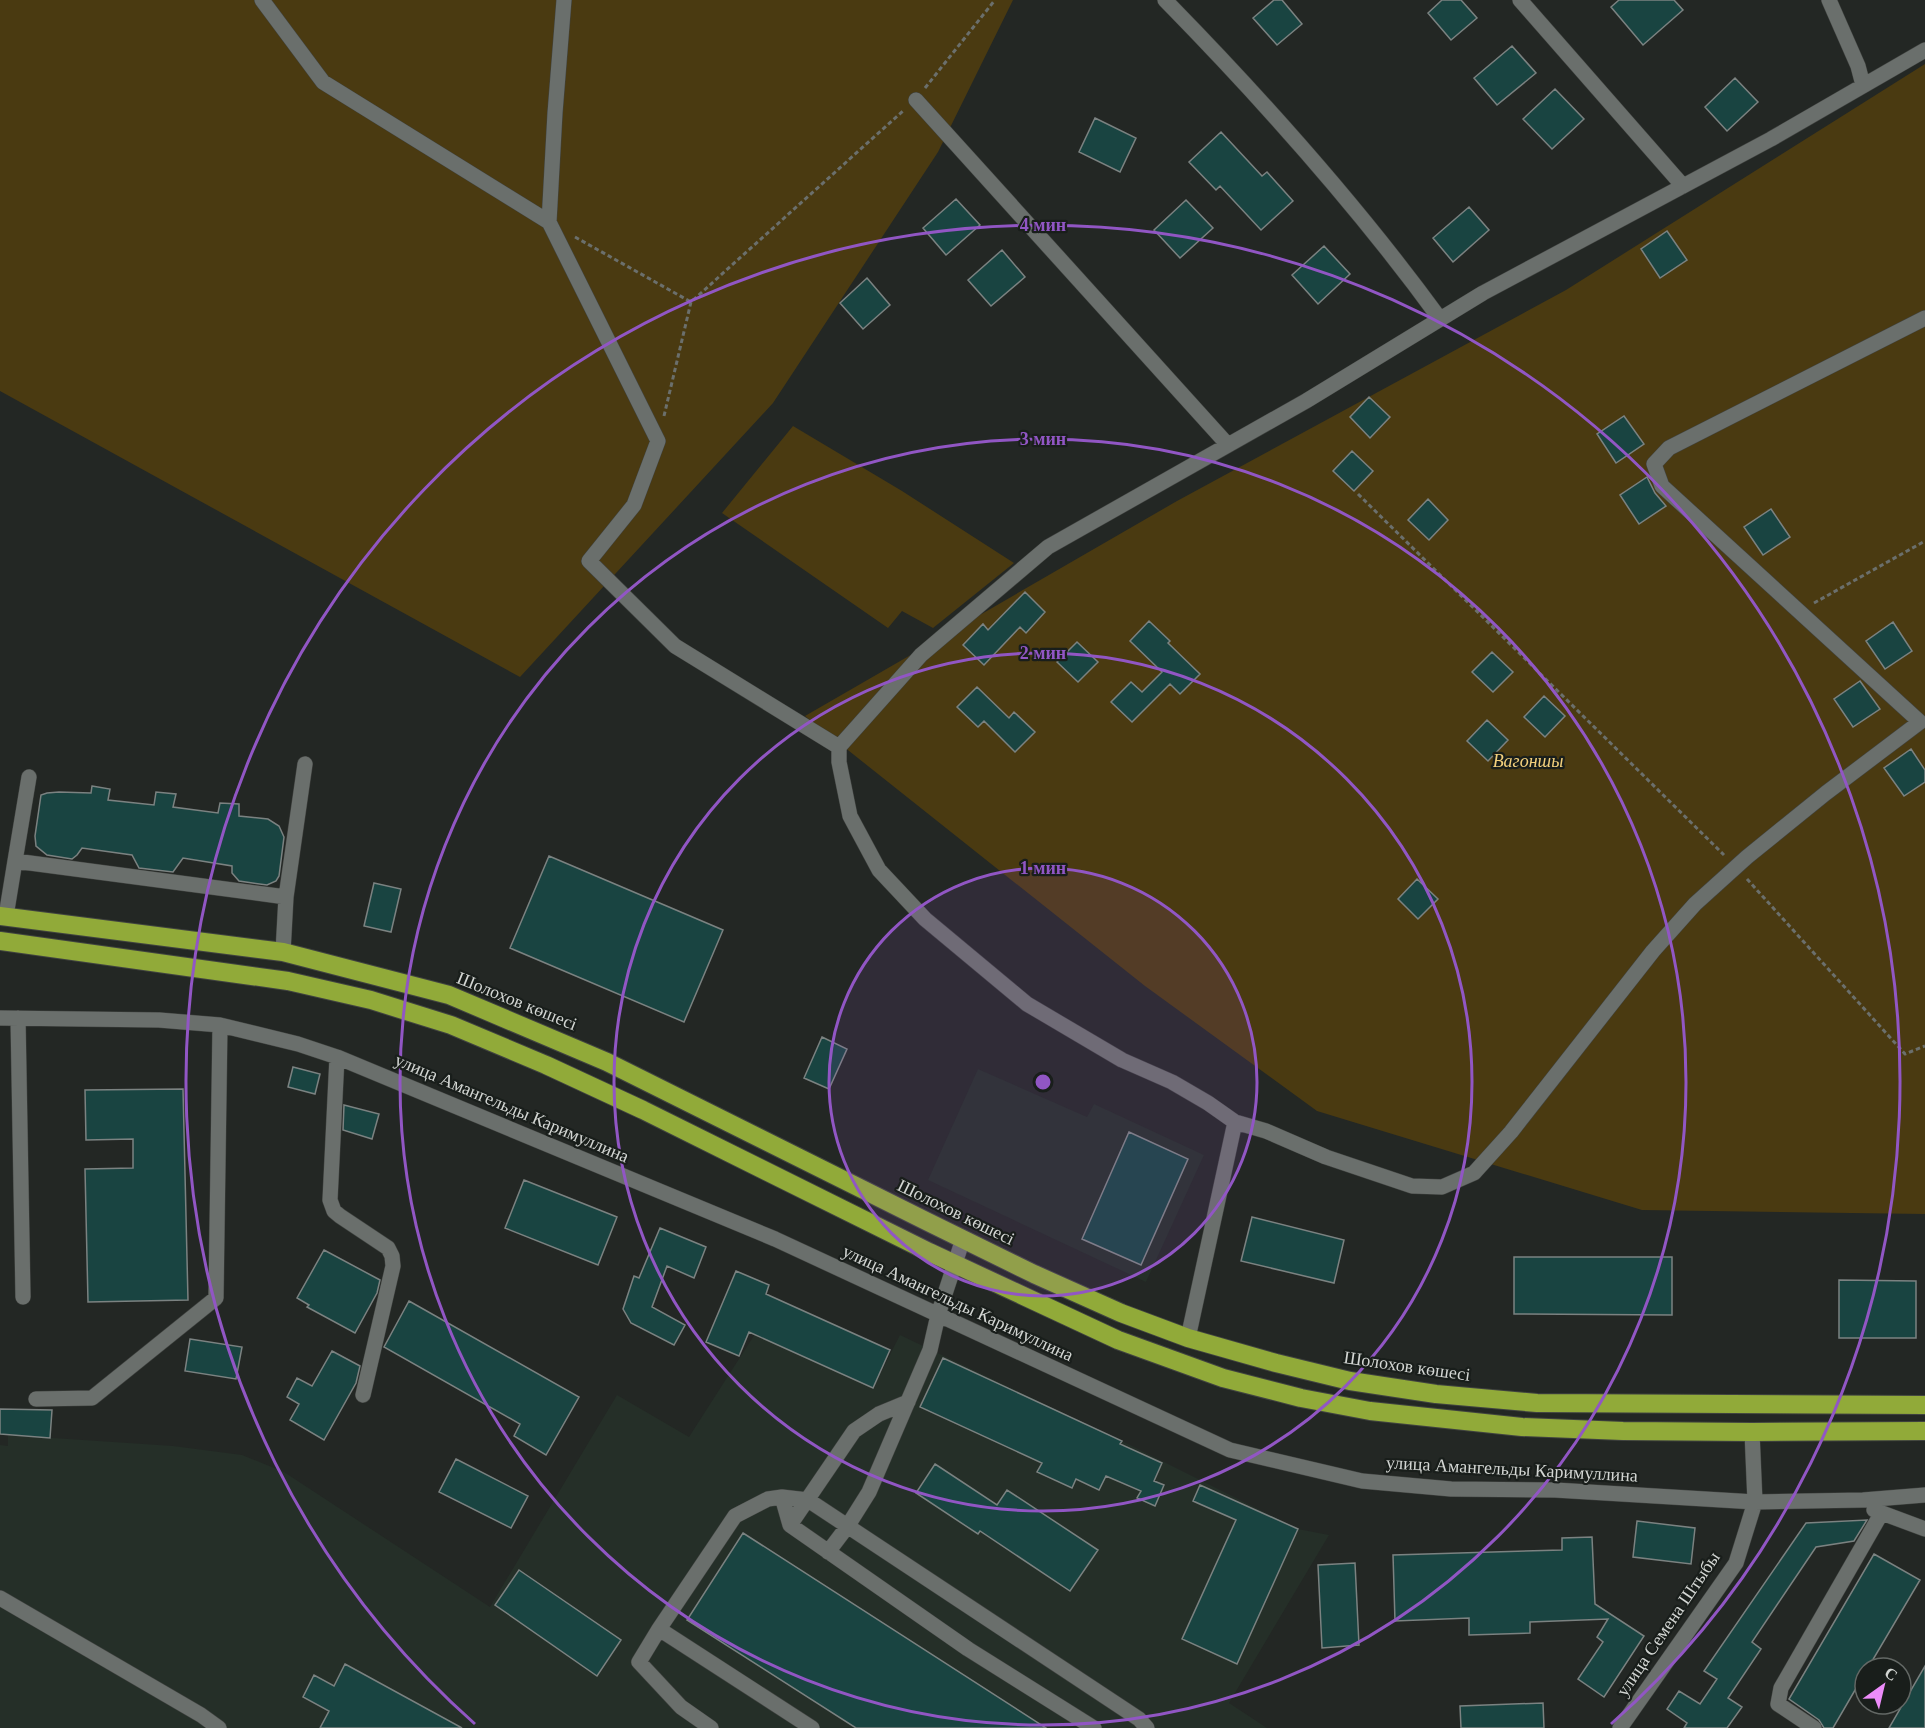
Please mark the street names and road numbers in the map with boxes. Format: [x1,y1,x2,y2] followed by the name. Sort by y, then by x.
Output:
[454,968,580,1034] street label: Шолохов көшесі
[392,1050,632,1166] street label: улица Амангельды Каримуллина
[894,1175,1018,1249] street label: Шолохов көшесі
[840,1241,1076,1365] street label: улица Амангельды Каримуллина
[1342,1347,1472,1385] street label: Шолохов көшесі
[1386,1452,1638,1486] street label: улица Амангельды Каримуллина
[1612,1548,1724,1700] street label: улица Семена Штыбы

